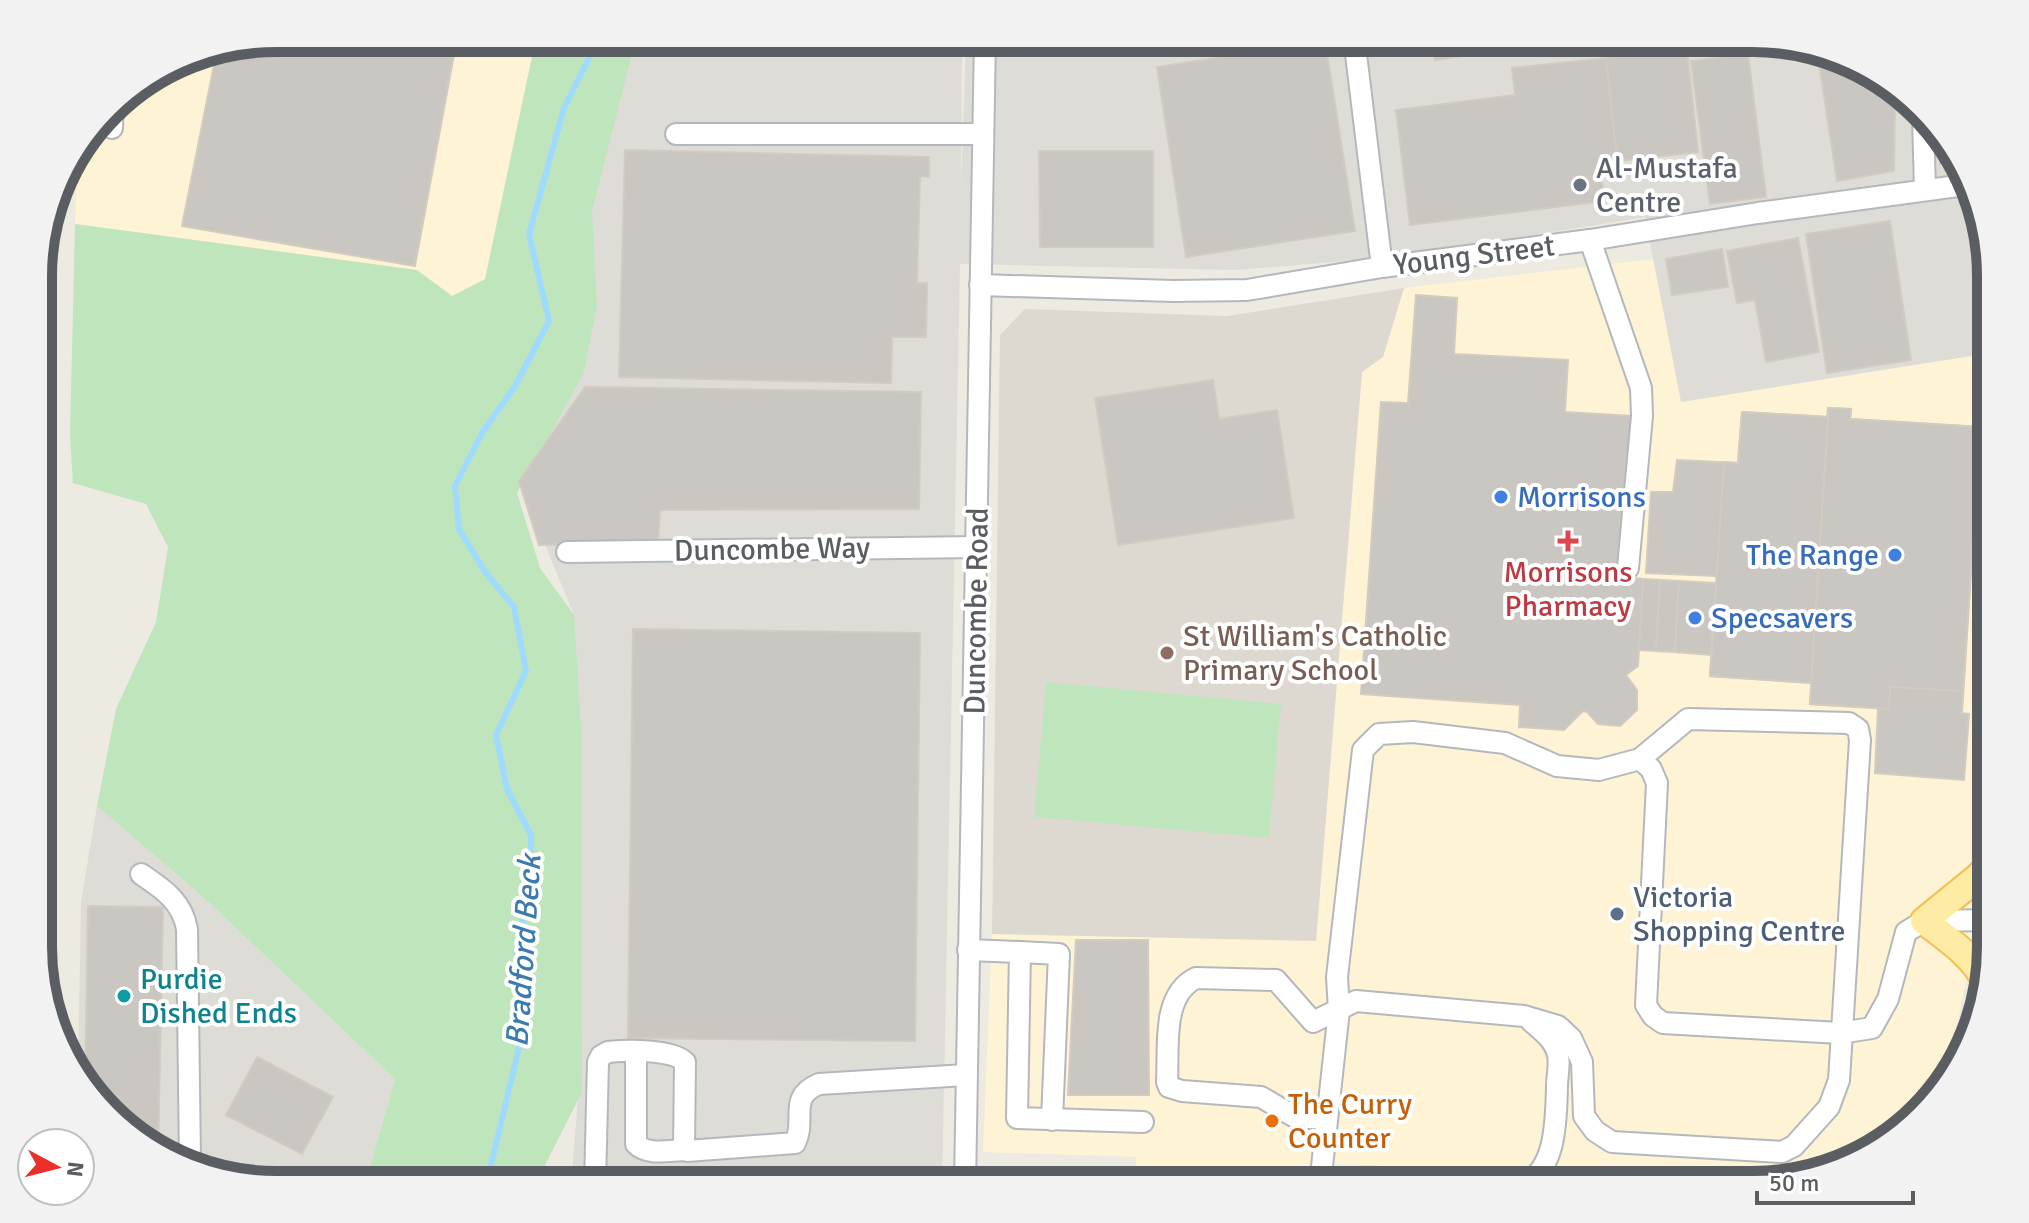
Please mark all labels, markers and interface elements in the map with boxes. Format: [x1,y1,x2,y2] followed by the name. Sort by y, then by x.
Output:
[1596,150,1738,221] place label: Al-Mustafa Centre
[1571,176,1589,194] marker: Al-Mustafa Centre
[1391,227,1557,284] street label: Young Street
[1517,479,1646,516] place label: Morrisons
[1492,488,1510,506] marker: Morrisons
[956,507,997,715] street label: Duncombe Road
[673,529,871,570] street label: Duncombe Way
[1559,532,1577,550] marker: Morrisons Pharmacy
[1746,537,1879,574] place label: The Range
[1886,546,1904,564] marker: The Range
[1504,554,1632,625] place label: Morrisons Pharmacy
[1711,600,1853,637] place label: Specsavers
[1686,609,1704,627] marker: Specsavers
[1183,618,1447,689] place label: St William's Catholic Primary School
[1158,644,1176,662] marker: St William's Catholic Primary School
[497,851,550,1048] water label: Bradford Beck
[1633,879,1846,950] place label: Victoria Shopping Centre
[1608,905,1626,923] marker: Victoria Shopping Centre
[140,961,297,1032] place label: Purdie Dished Ends
[115,987,133,1005] marker: Purdie Dished Ends
[1288,1086,1412,1157] place label: The Curry Counter
[1263,1112,1281,1130] marker: The Curry Counter
[16,1127,96,1207] north arrow
[1757,1155,1913,1205] scale bar
[61,1160,90,1179] text: N
[1769,1168,1819,1198] text: 50 m

